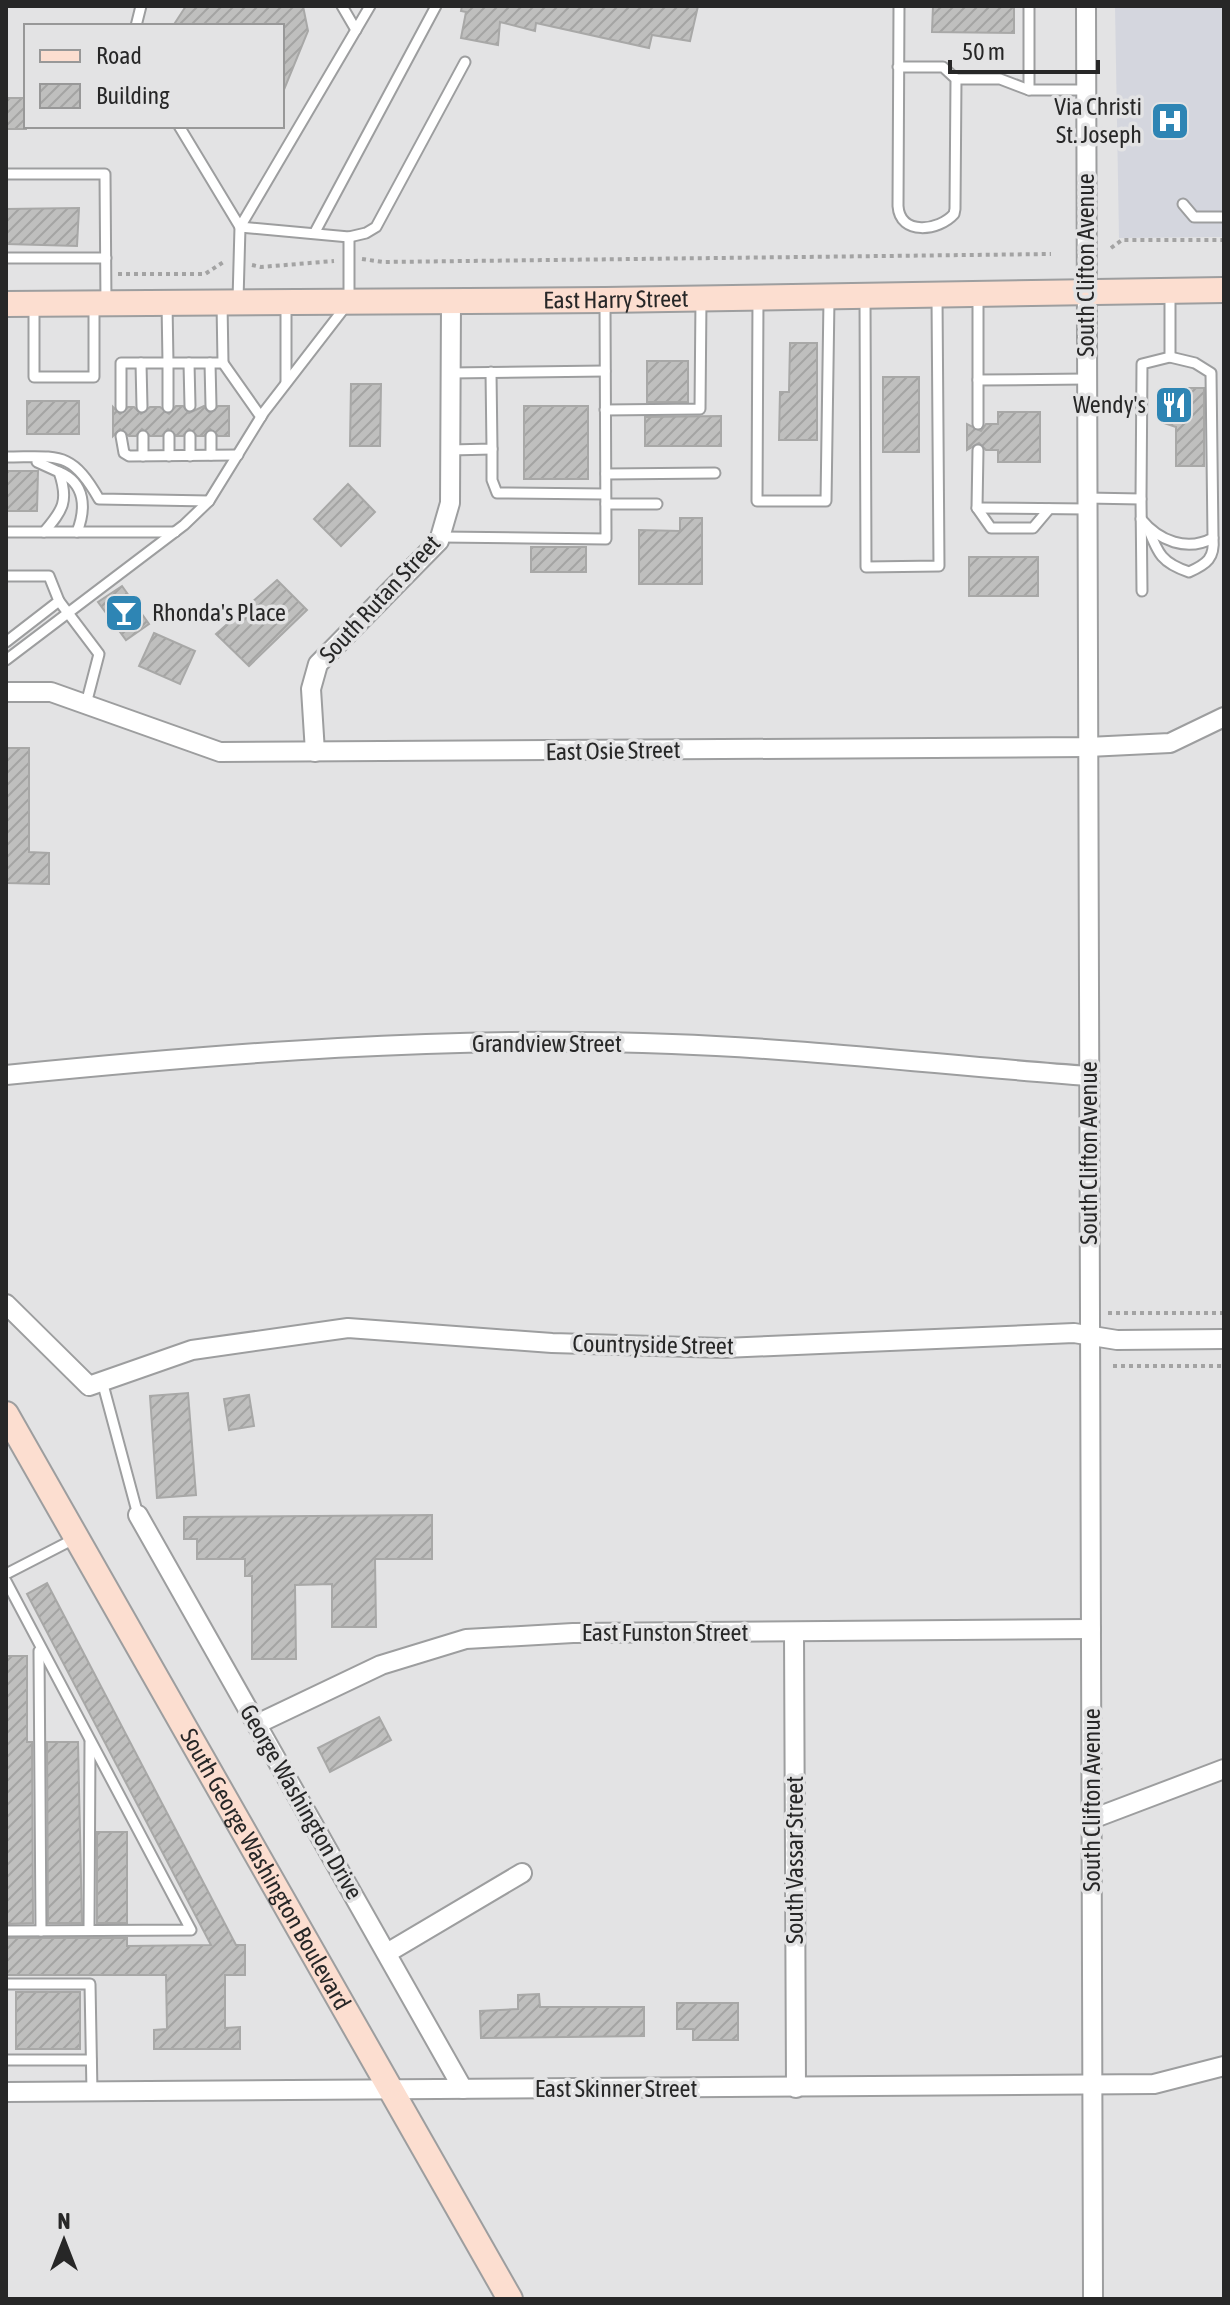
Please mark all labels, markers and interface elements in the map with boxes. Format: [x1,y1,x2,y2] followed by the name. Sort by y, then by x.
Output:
[24,24,284,128] legend
[950,24,1098,74] scale bar
[962,38,1005,65] text: 50 m
[96,42,142,69] text: Road
[96,82,170,109] text: Building
[1054,93,1142,148] place label: Via Christi St. Joseph
[1149,100,1191,142] hospital icon: Via Christi St. Joseph
[1072,173,1099,357] street label: South Clifton Avenue
[543,285,689,313] street label: East Harry Street
[1153,384,1195,426] restaurant icon: Wendy's
[1073,391,1146,418] place label: Wendy's
[314,529,446,668] street label: South Rutan Street
[103,592,145,634] bar icon: Rhonda's Place
[152,599,286,626] place label: Rhonda's Place
[545,736,681,765] street label: East Osie Street
[472,1030,622,1057] street label: Grandview Street
[1075,1061,1102,1245] street label: South Clifton Avenue
[572,1330,734,1359] street label: Countryside Street
[582,1619,748,1646] street label: East Funston Street
[235,1700,368,1904] street label: George Washington Drive
[1078,1708,1105,1892] street label: South Clifton Avenue
[175,1724,356,2014] street label: South George Washington Boulevard
[781,1776,808,1944] street label: South Vassar Street
[535,2075,697,2102] street label: East Skinner Street
[24,2201,104,2281] north arrow
[58,2208,70,2234] text: N

